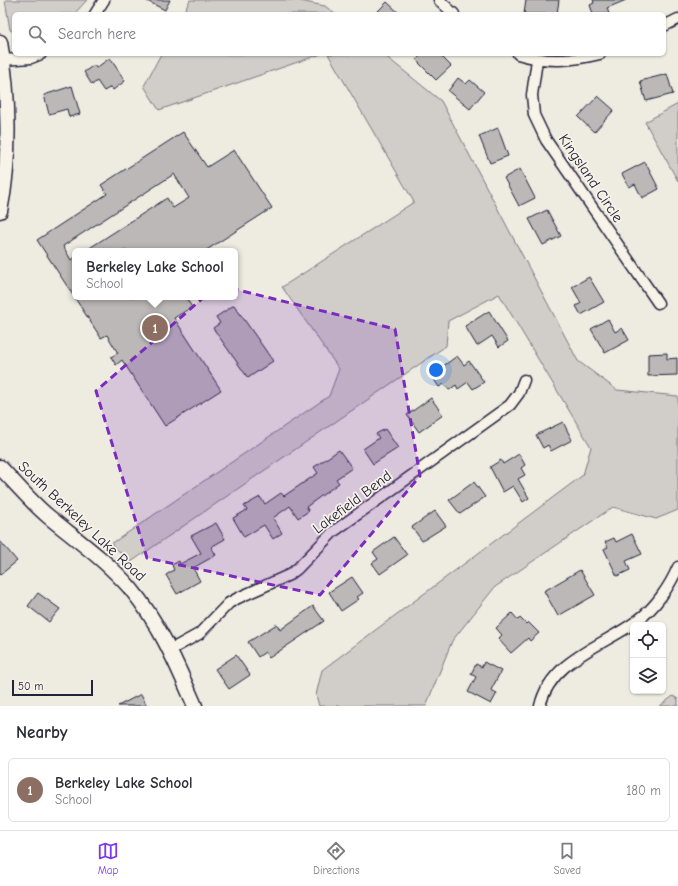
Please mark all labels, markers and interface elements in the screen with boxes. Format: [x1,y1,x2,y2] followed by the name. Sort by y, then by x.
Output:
[12,12,666,56] search box
[26,23,48,45] icon: search
[58,25,136,43] text: Search here
[555,130,627,226] street label: Kingsland Circle
[72,248,238,300] popup
[86,258,224,276] text: Berkeley Lake School
[86,276,123,291] text: School
[142,313,168,343] pin: 1
[426,360,446,380] your location
[14,457,150,585] street label: South Berkeley Lake Road
[309,467,395,537] street label: Lakefield Bend
[630,622,666,694] map controls
[630,622,666,658] button: locate
[630,658,666,694] button: layers
[12,678,93,697] scale bar
[18,680,43,693] text: 50 m
[16,723,67,742] text: Nearby
[55,774,192,792] text: Berkeley Lake School
[27,783,33,798] text: 1
[626,783,661,798] text: 180 m
[55,792,92,807] text: School
[97,840,119,877] tab: Map
[313,840,360,877] tab: Directions
[554,840,581,877] tab: Saved

